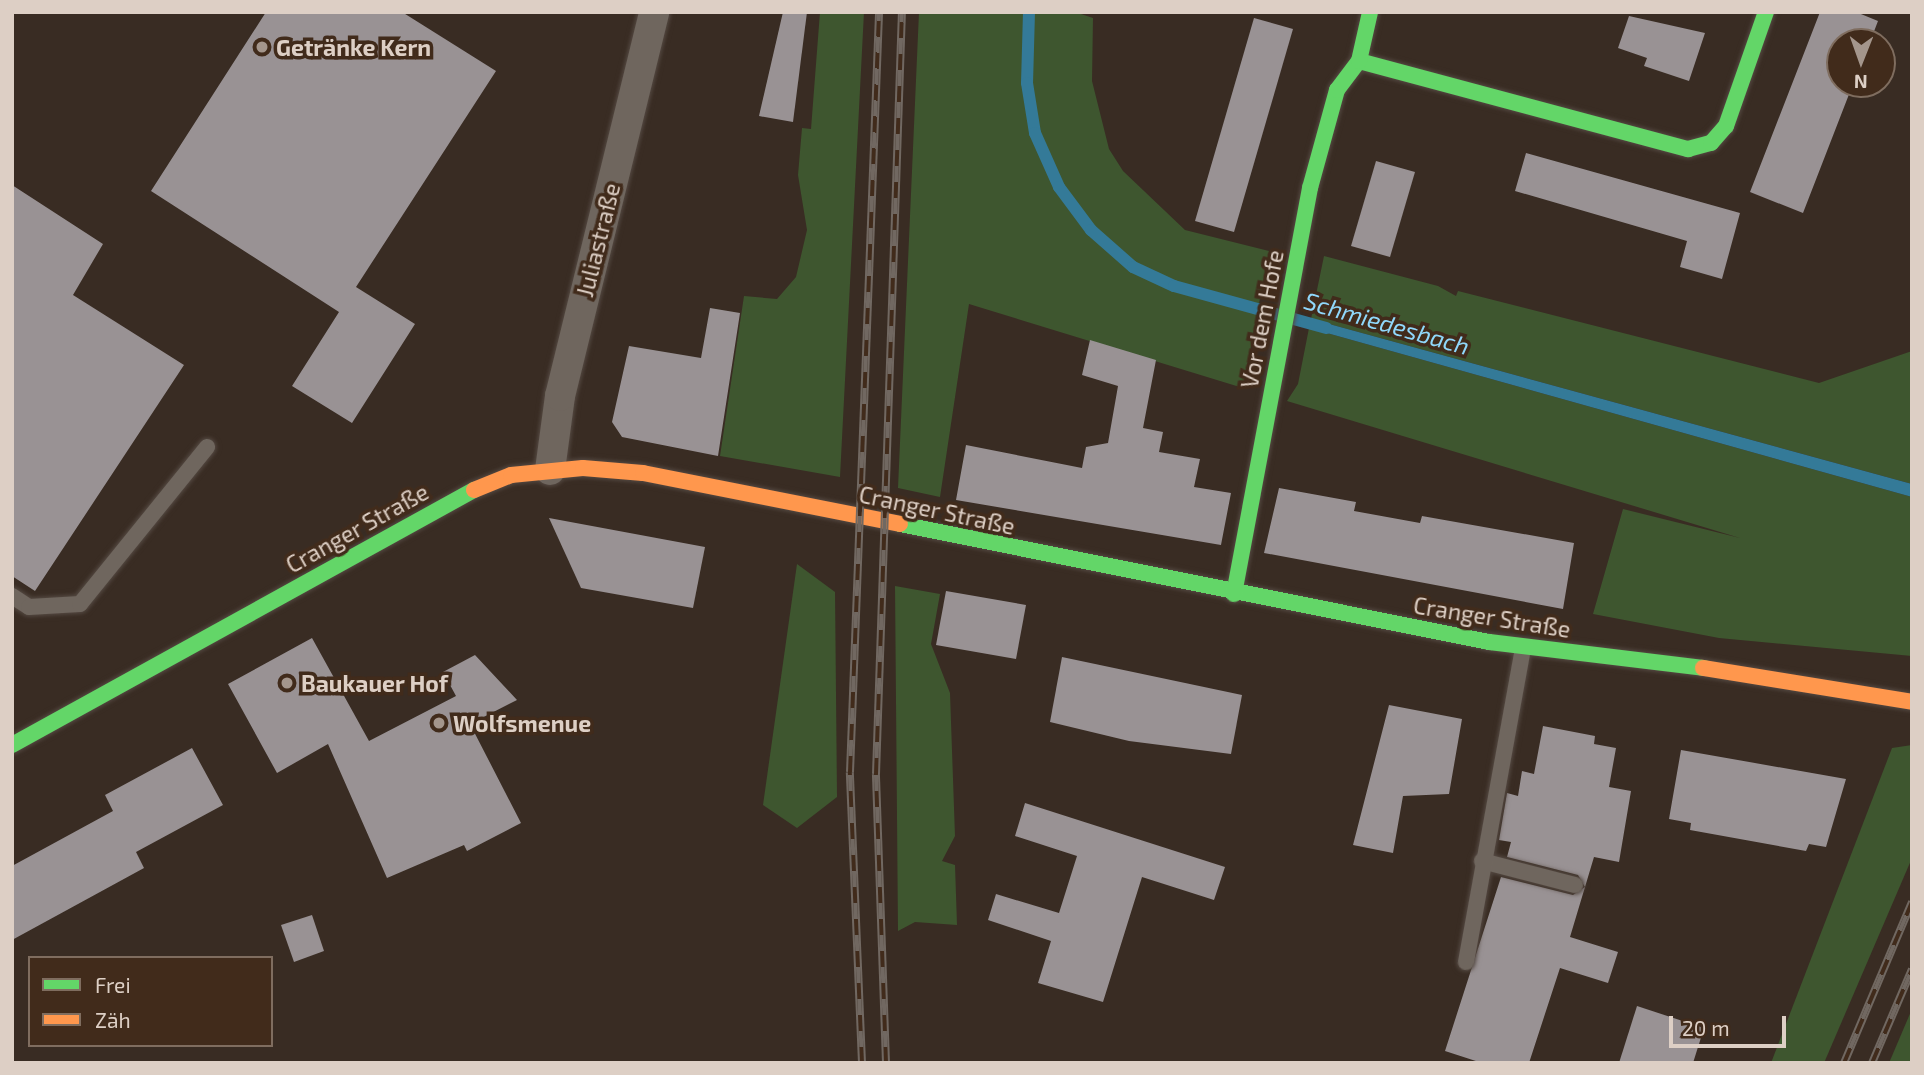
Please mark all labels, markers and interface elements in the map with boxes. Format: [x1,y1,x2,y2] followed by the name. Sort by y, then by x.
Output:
[1826,28,1896,98] north arrow
[276,33,431,61] place label: Getränke Kern
[254,39,270,55] marker: Getränke Kern
[1854,71,1868,94] text: N
[571,180,625,300] street label: Juliastraße
[1235,247,1289,391] street label: Vor dem Hofe
[1301,286,1473,360] water label: Schmiedesbach
[281,477,433,579] street label: Cranger Straße
[856,480,1018,540] street label: Cranger Straße
[1411,591,1573,643] street label: Cranger Straße
[301,669,449,697] place label: Baukauer Hof
[279,675,295,691] marker: Baukauer Hof
[453,709,591,737] place label: Wolfsmenue
[431,715,447,731] marker: Wolfsmenue
[28,956,273,1047] legend
[95,972,131,997] text: Frei
[1672,1002,1789,1046] scale bar
[95,1007,131,1032] text: Zäh
[1682,1015,1730,1040] text: 20 m

